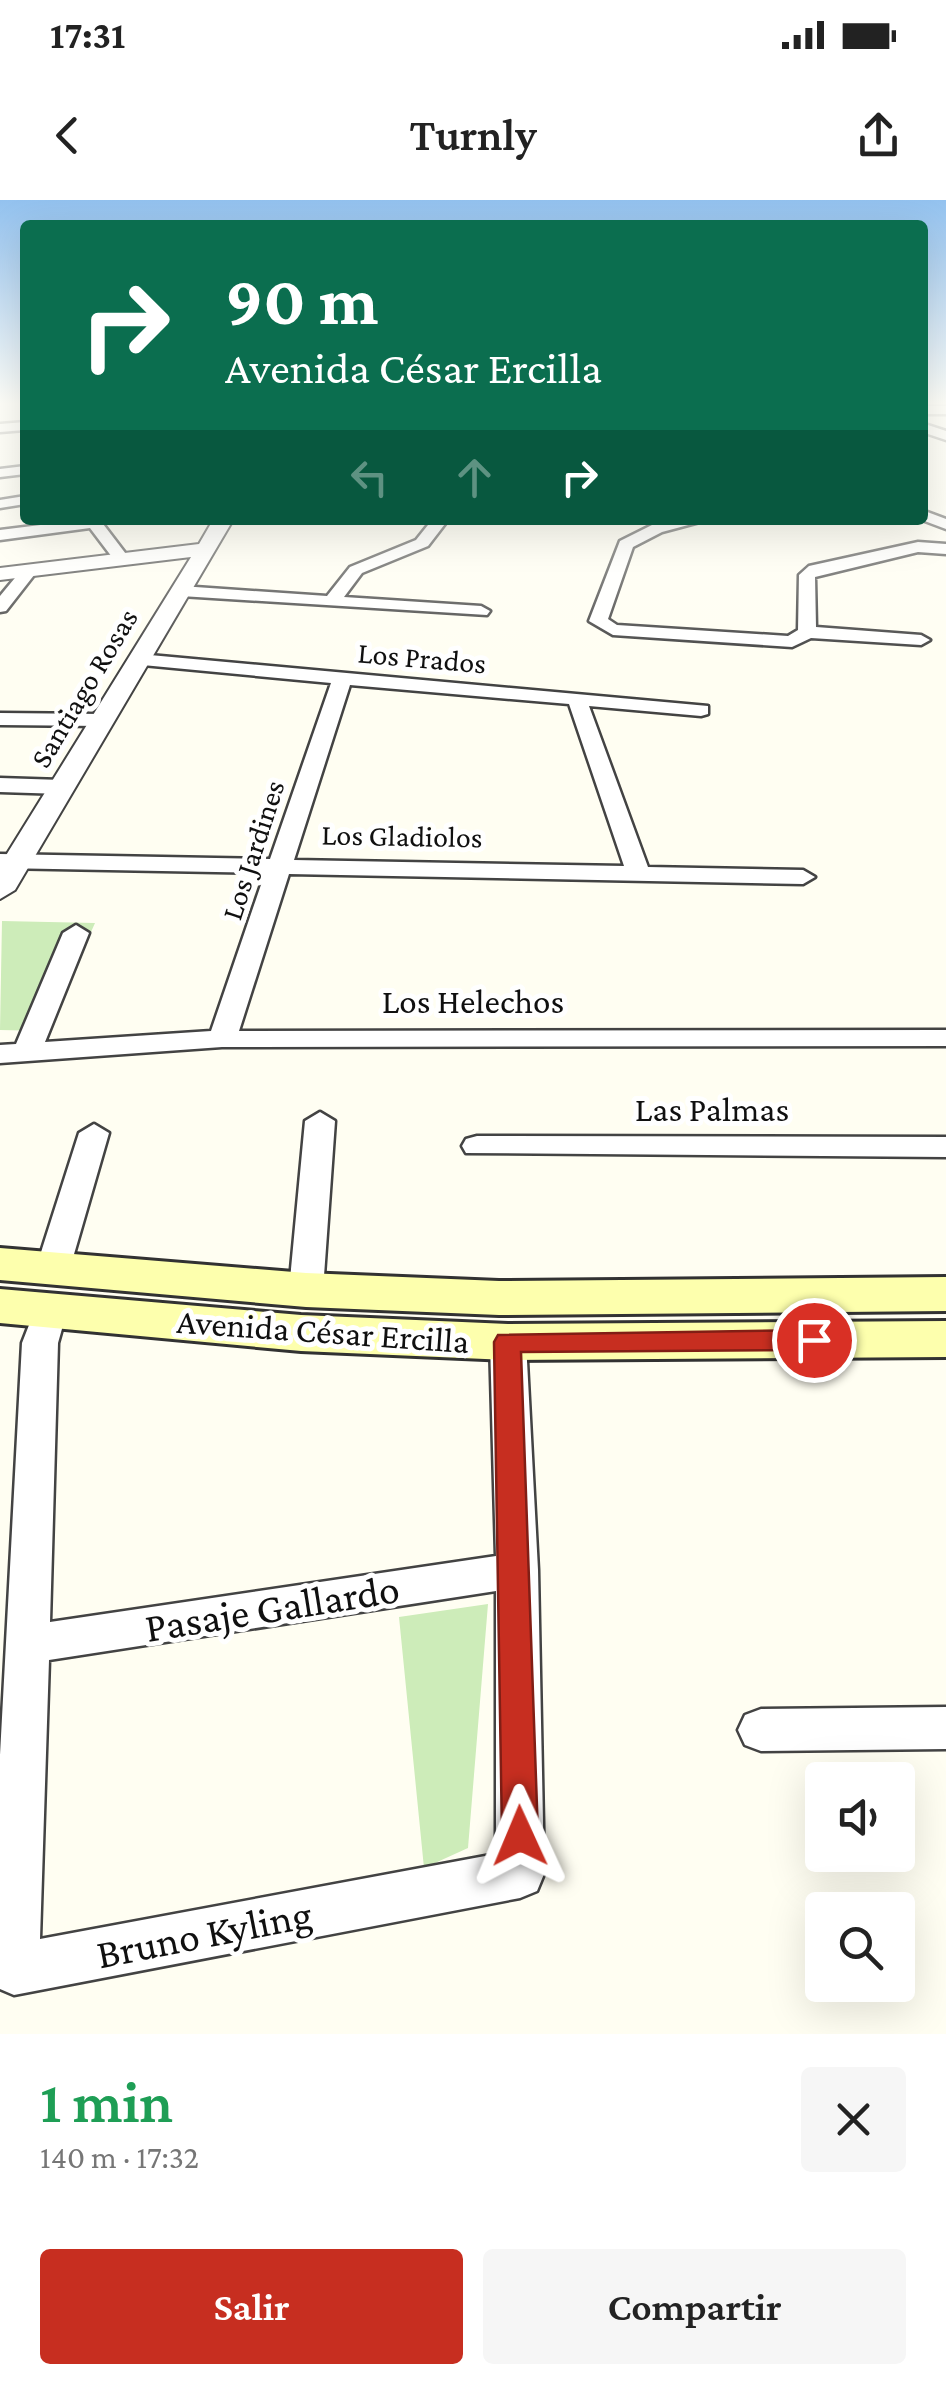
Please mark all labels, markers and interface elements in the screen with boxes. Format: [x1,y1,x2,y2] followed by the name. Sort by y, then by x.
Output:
[50,14,125,56] text: 17:31
[40,108,95,163] icon: back
[851,108,906,163] icon: share
[409,110,537,160] text: Turnly
[60,260,190,390] icon: right
[225,261,378,339] text: 90 m
[225,343,602,393] text: Avenida César Ercilla
[342,450,397,505] icon: left
[447,450,502,505] icon: ahead
[552,450,607,505] icon: right
[23,602,145,774] street label: Santiago Rosas
[356,635,488,680] street label: Los Prados
[214,776,291,924] street label: Los Jardines
[321,818,483,853] street label: Los Gladiolos
[382,982,564,1021] street label: Los Helechos
[635,1090,789,1129] street label: Las Palmas
[772,1298,857,1383] pin
[175,1302,471,1361] street label: Avenida César Ercilla
[787,1313,842,1368] icon: arrive
[142,1564,403,1652] street label: Pasaje Gallardo
[805,1762,915,2002] map controls
[805,1762,915,1872] button: sound
[468,1784,572,1888] position arrow
[93,1890,316,1977] street label: Bruno Kyling
[805,1892,915,2002] button: search
[801,2067,906,2172] button: close
[40,2068,173,2135] text: 1 min
[40,2139,199,2175] text: 140 m · 17:32
[40,2249,463,2364] button: Salir
[483,2249,906,2364] button: Compartir

